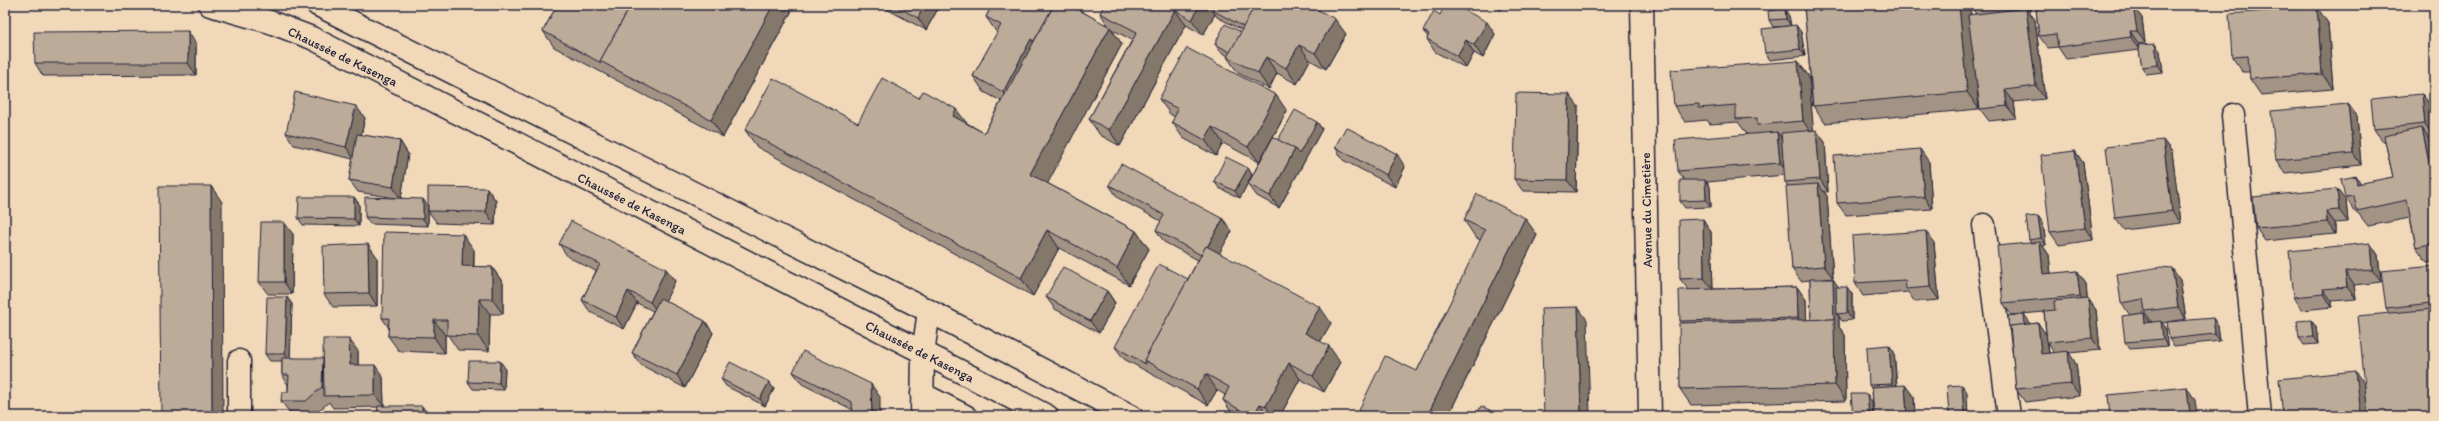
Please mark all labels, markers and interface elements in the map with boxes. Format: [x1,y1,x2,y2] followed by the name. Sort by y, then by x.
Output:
[286,23,400,90] street label: Chaussée de Kasenga
[1638,152,1655,268] street label: Avenue du Cimetière
[575,170,689,237] street label: Chaussée de Kasenga
[863,318,977,385] street label: Chaussée de Kasenga

